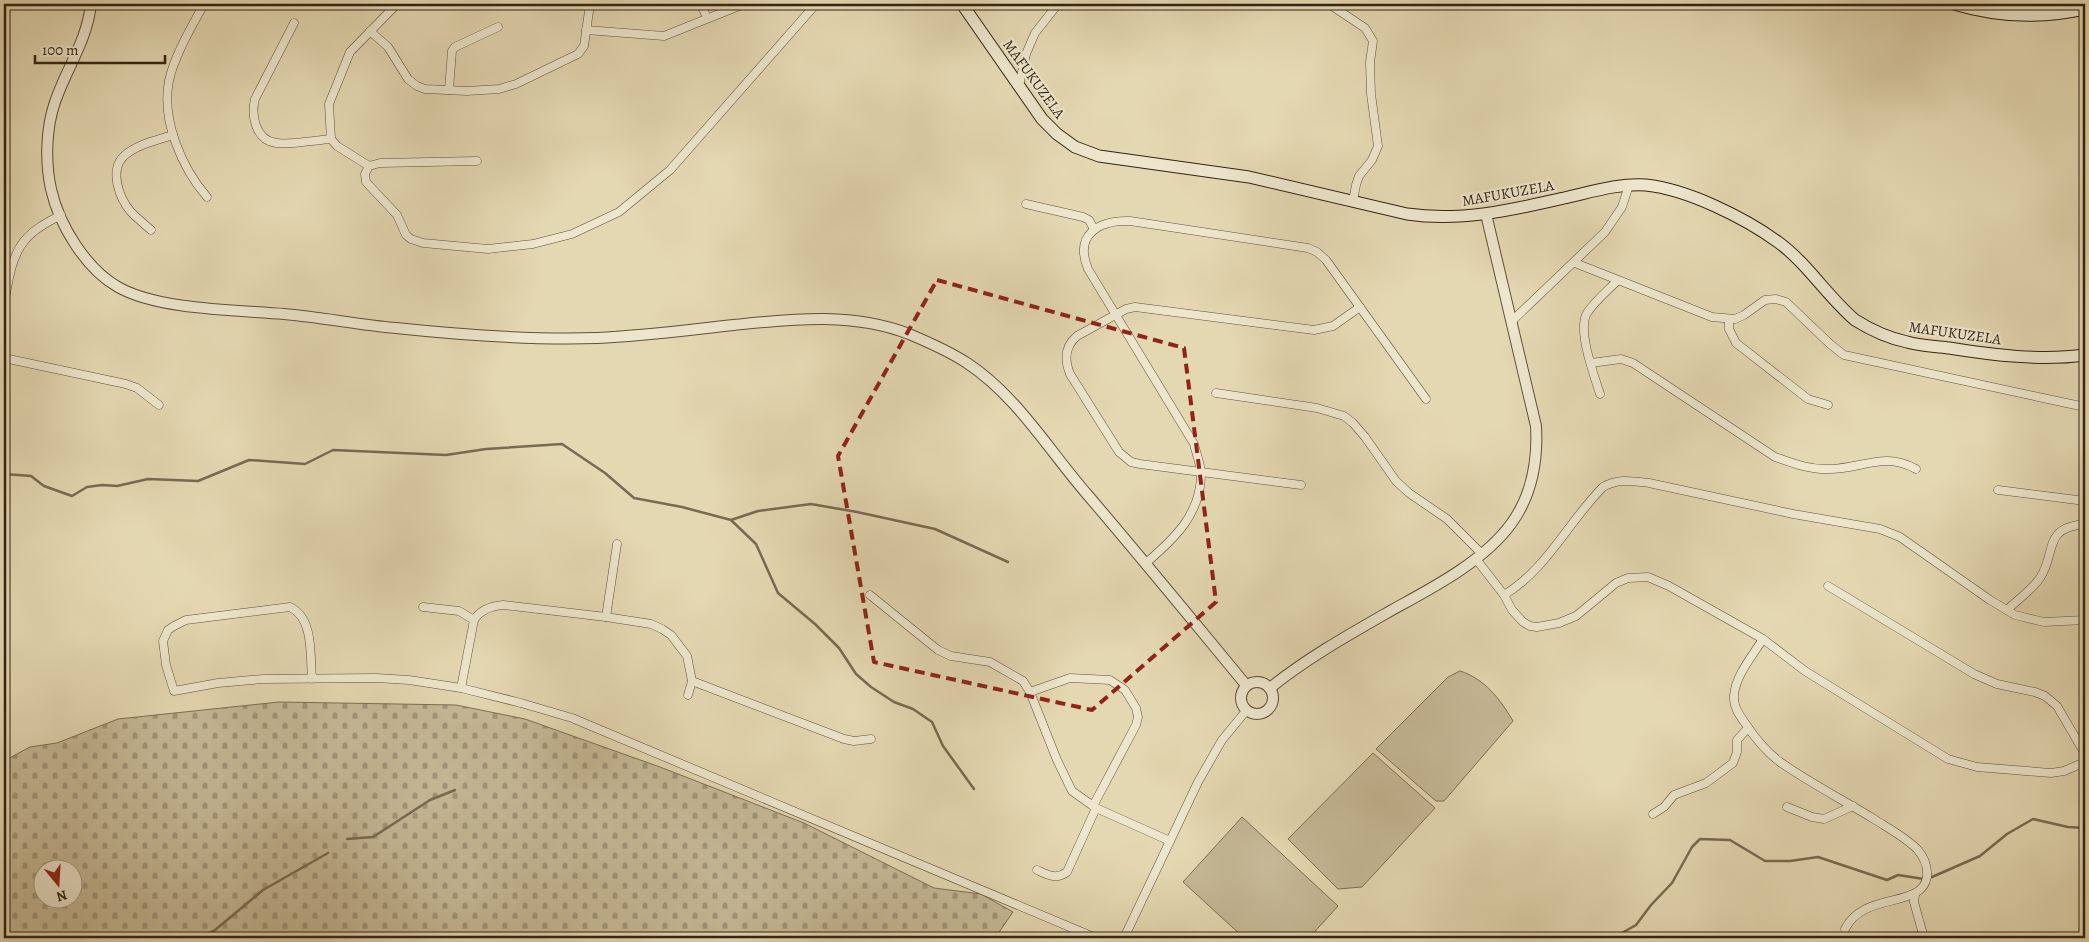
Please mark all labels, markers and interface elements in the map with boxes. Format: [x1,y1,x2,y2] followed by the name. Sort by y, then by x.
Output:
[35,32,165,64] scale bar
[999,35,1070,123] street label: MAFUKUZELA
[42,40,79,60] text: 100 m
[1460,175,1556,211] street label: MAFUKUZELA
[1907,317,2003,349] street label: MAFUKUZELA
[32,860,82,910] north arrow
[54,885,70,906] text: N

